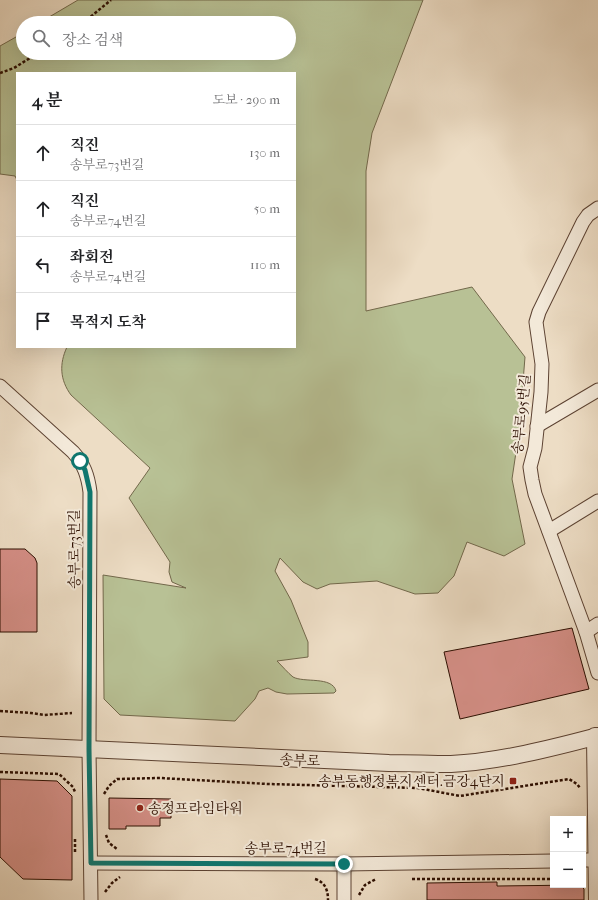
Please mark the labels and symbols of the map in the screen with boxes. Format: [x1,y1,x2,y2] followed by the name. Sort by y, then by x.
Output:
[509,373,534,455] street label: 송부로95번길
[71,452,89,470] route start
[66,509,83,589] street label: 송부로73번길
[279,751,321,770] street label: 송부로
[318,773,505,790] place label: 송부동행정복지센터.금강4단지
[508,776,518,786] marker: 송부동행정복지센터.금강4단지
[148,800,243,817] place label: 송정프라임타워
[135,803,145,813] marker: 송정프라임타워
[245,840,327,857] street label: 송부로74번길
[335,855,353,873] route end

